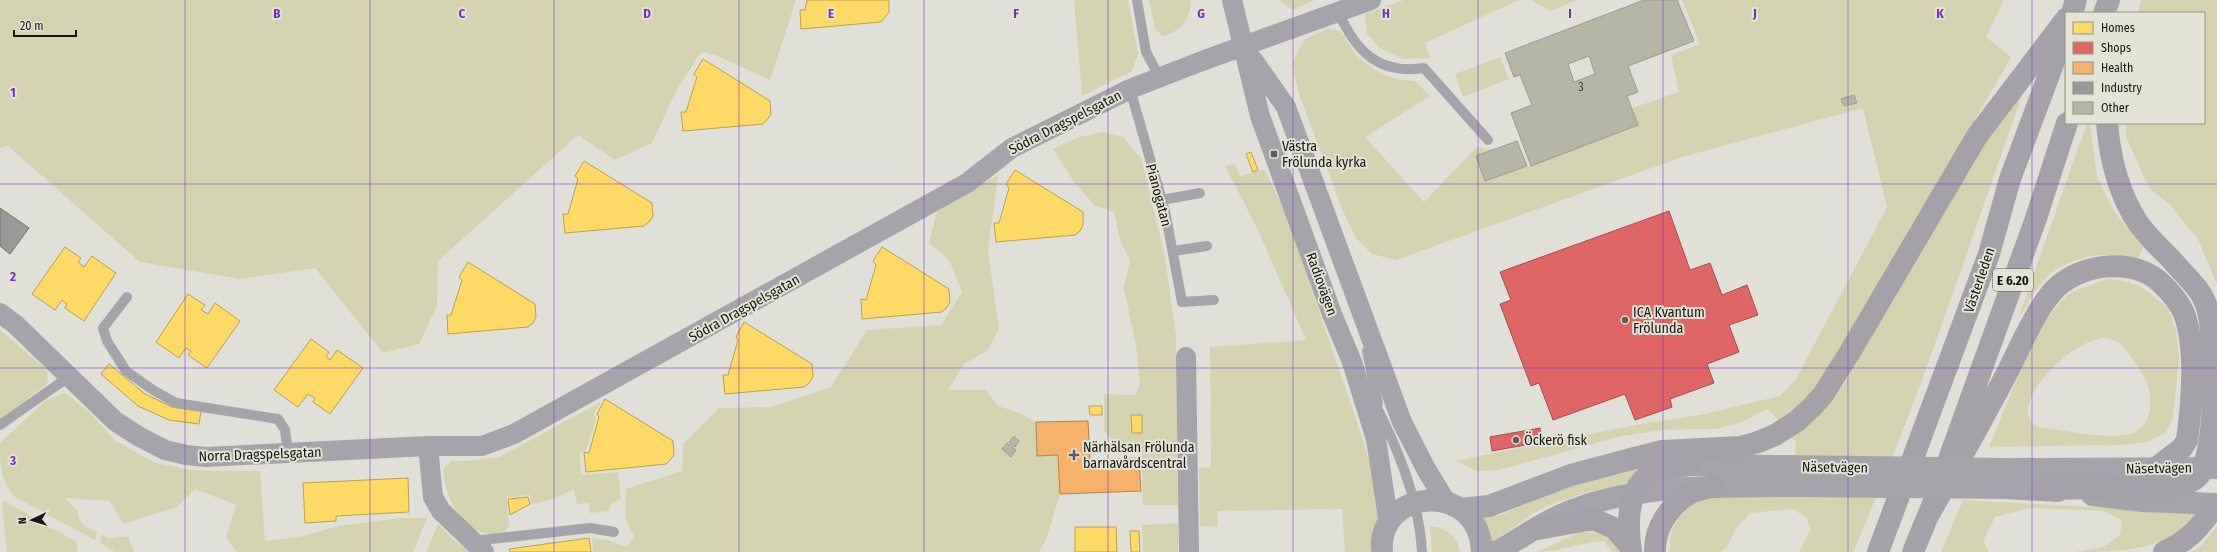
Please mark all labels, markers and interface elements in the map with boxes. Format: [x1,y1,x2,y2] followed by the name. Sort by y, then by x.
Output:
[273,6,281,21] text: B
[459,6,466,21] text: C
[643,6,651,21] text: D
[828,6,834,21] text: E
[1013,6,1019,21] text: F
[1197,6,1205,21] text: G
[1382,6,1390,21] text: H
[1568,6,1572,21] text: I
[1752,6,1757,21] text: J
[1936,6,1944,21] text: K
[14,12,76,38] scale bar
[2065,12,2205,124] legend
[20,19,44,33] text: 20 m
[2101,21,2135,35] text: Homes
[2101,41,2131,55] text: Shops
[2101,61,2133,75] text: Health
[1578,80,1584,94] house number: 3
[2101,81,2142,95] text: Industry
[10,85,16,100] text: 1
[1006,87,1124,158] street label: Södra Dragspelsgatan
[2101,101,2130,115] text: Other
[1282,138,1367,171] place label: Västra Frölunda kyrka
[1269,149,1279,159] marker: Västra Frölunda kyrka
[1142,162,1175,228] street label: Pianogatan
[1960,245,1999,315] street label: Västerleden
[1302,250,1341,318] street label: Radiovägen
[9,269,16,284] text: 2
[1993,269,2033,291] road number: E 6.20
[686,271,803,346] street label: Södra Dragspelsgatan
[1633,304,1705,337] place label: ICA Kvantum Frölunda
[1620,315,1630,325] marker: ICA Kvantum Frölunda
[1524,431,1588,449] place label: Öckerö fisk
[1511,435,1521,445] marker: Öckerö fisk
[1083,439,1195,472] place label: Närhälsan Frölunda barnavårdscentral
[198,444,322,465] street label: Norra Dragspelsgatan
[1068,449,1080,461] marker: Närhälsan Frölunda barnavårdscentral
[9,453,16,468] text: 3
[1802,458,1868,477] street label: Näsetvägen
[2126,459,2192,478] street label: Näsetvägen
[12,500,52,540] north arrow
[16,517,29,524] text: N

